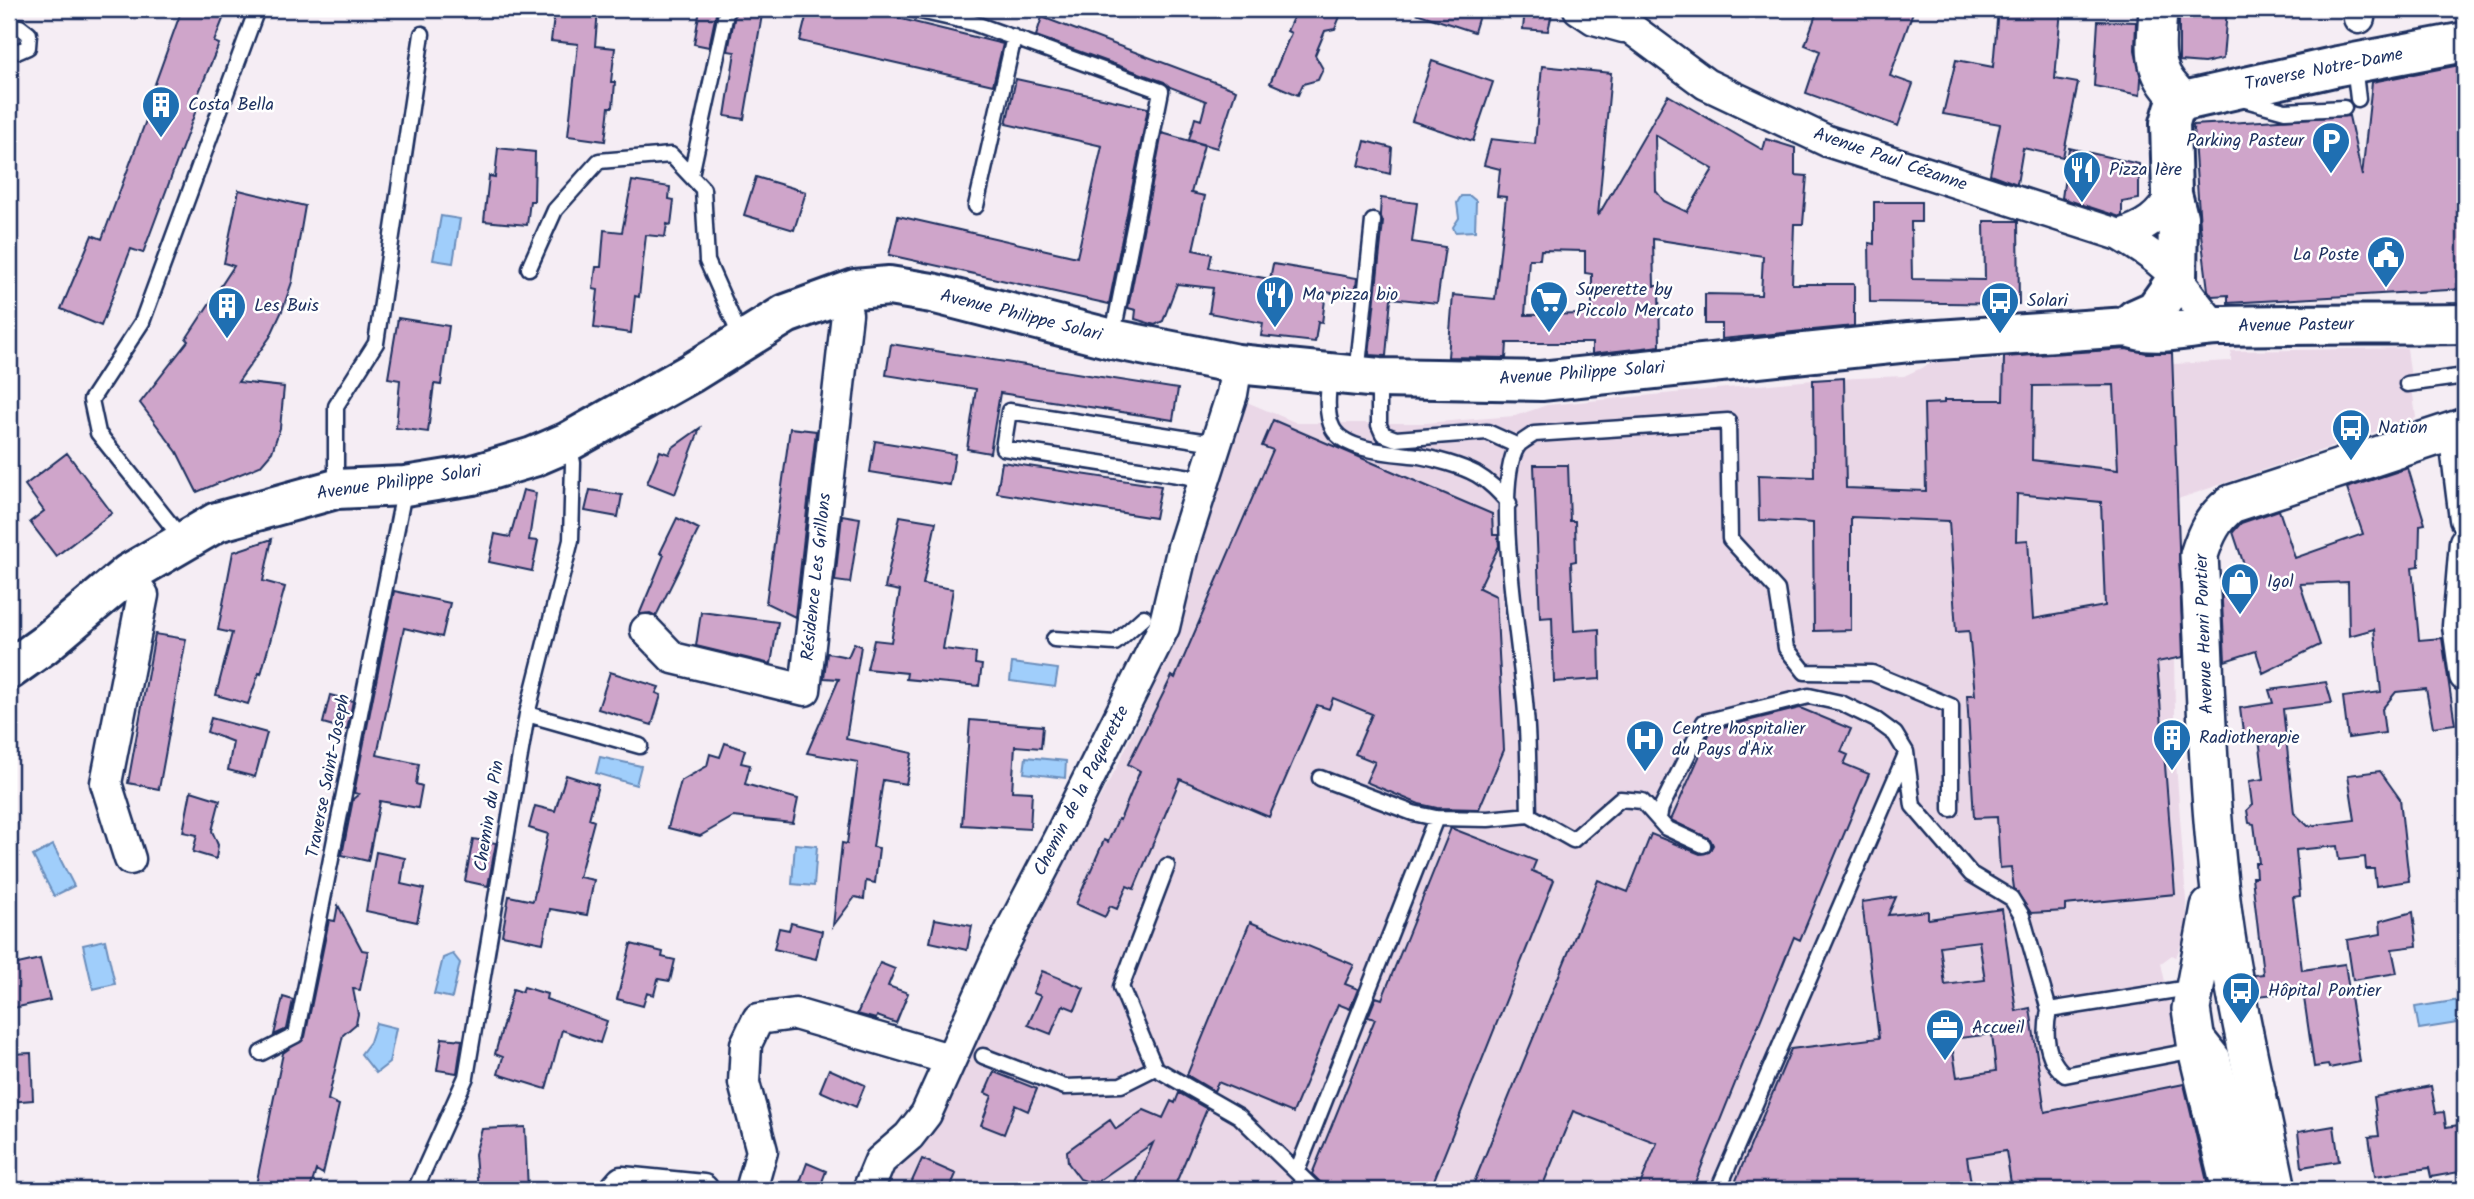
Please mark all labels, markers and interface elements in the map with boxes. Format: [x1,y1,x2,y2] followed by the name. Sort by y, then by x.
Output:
[2242,40,2406,100] street label: Traverse Notre-Dame
[140,84,182,139] building icon: Costa Bella
[188,91,274,120] place label: Costa Bella
[1809,120,1971,200] street label: Avenue Paul Cézanne
[2310,120,2352,175] parking icon: Parking Pasteur
[2186,127,2305,156] place label: Parking Pasteur
[2061,149,2103,204] restaurant icon: Pizza 1ère
[2109,156,2182,185] place label: Pizza 1ère
[2365,234,2407,289] public building icon: La Poste
[2293,241,2359,270] place label: La Poste
[1254,274,1296,329] restaurant icon: Ma pizza bio
[1576,276,1694,326] place label: Superette by Piccolo Mercato
[1528,279,1570,334] supermarket icon: Superette by Piccolo Mercato
[1979,280,2021,335] bus stop icon: Solari
[1302,281,1398,310] place label: Ma pizza bio
[937,282,1106,350] street label: Avenue Philippe Solari
[206,285,248,340] building icon: Les Buis
[2027,287,2069,316] place label: Solari
[254,292,319,321] place label: Les Buis
[2238,310,2355,342] street label: Avenue Pasteur
[1498,354,1666,394] street label: Avenue Philippe Solari
[2330,407,2372,462] bus stop icon: Nation
[2378,414,2428,443] place label: Nation
[315,457,484,509] street label: Avenue Philippe Solari
[794,491,840,662] street label: Résidence Les Grillons
[2188,552,2222,715] street label: Avenue Henri Pontier
[2219,561,2261,616] shop icon: Igol
[2267,568,2294,597] place label: Igol
[299,692,359,860] street label: Traverse Saint-Joseph
[1026,701,1138,881] street label: Chemin de la Paquerette
[1672,715,1806,765] place label: Centre hospitalier du Pays d'Aix
[2151,717,2193,772] building icon: Radiotherapie
[1624,718,1666,773] hospital icon: Centre hospitalier du Pays d'Aix
[2199,724,2299,753] place label: Radiotherapie
[467,758,513,874] street label: Chemin du Pin
[2220,970,2262,1025] bus stop icon: Hôpital Pontier
[2268,977,2382,1006] place label: Hôpital Pontier
[1924,1007,1966,1062] office icon: Accueil
[1972,1014,2025,1043] place label: Accueil

